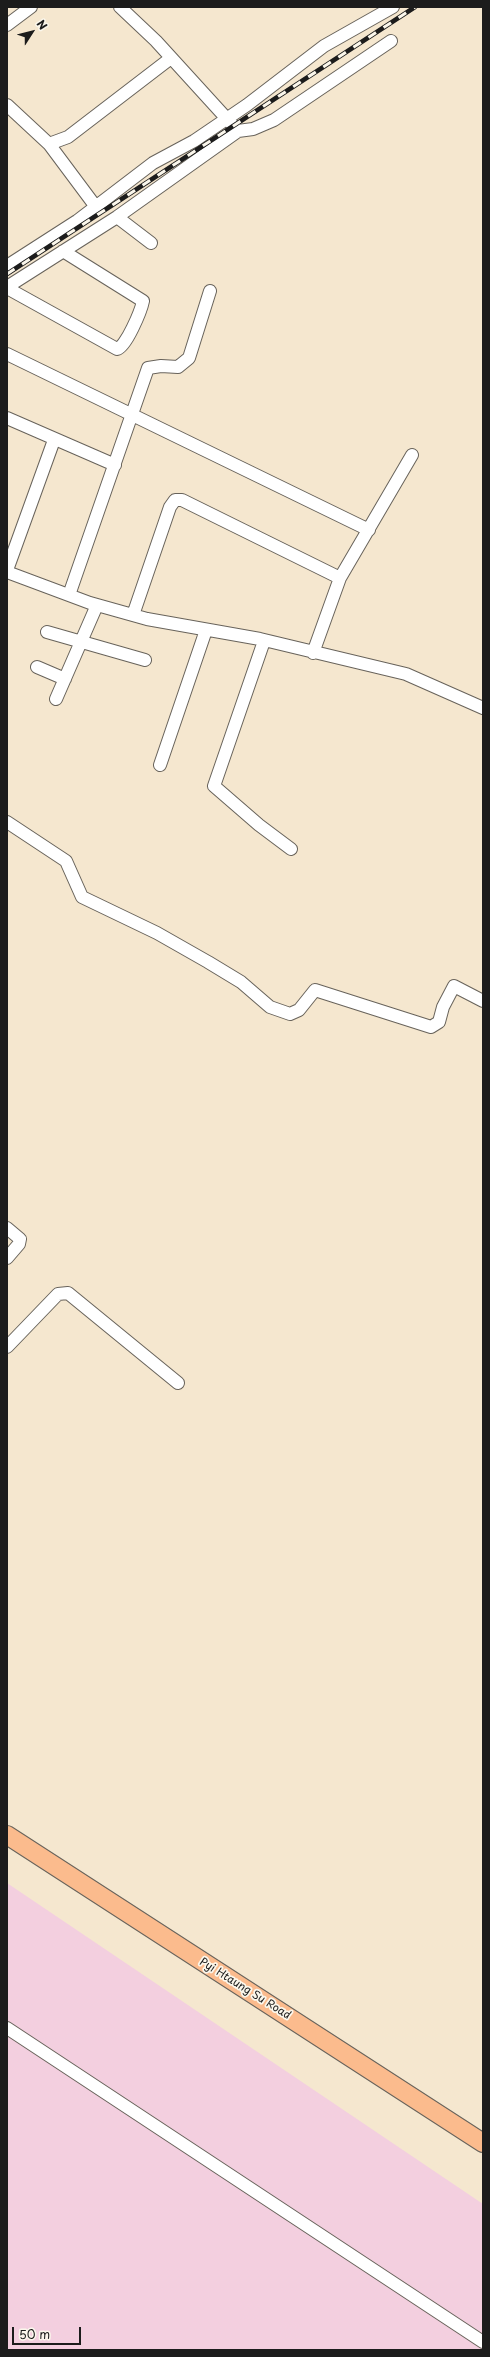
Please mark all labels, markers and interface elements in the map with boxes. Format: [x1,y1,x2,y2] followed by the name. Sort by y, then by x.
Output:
[12,12,52,52] north arrow
[33,16,52,33] text: N
[197,1956,293,2022] street label: Pyi Htaung Su Road
[14,2319,83,2345] scale bar
[19,2325,50,2343] text: 50 m

